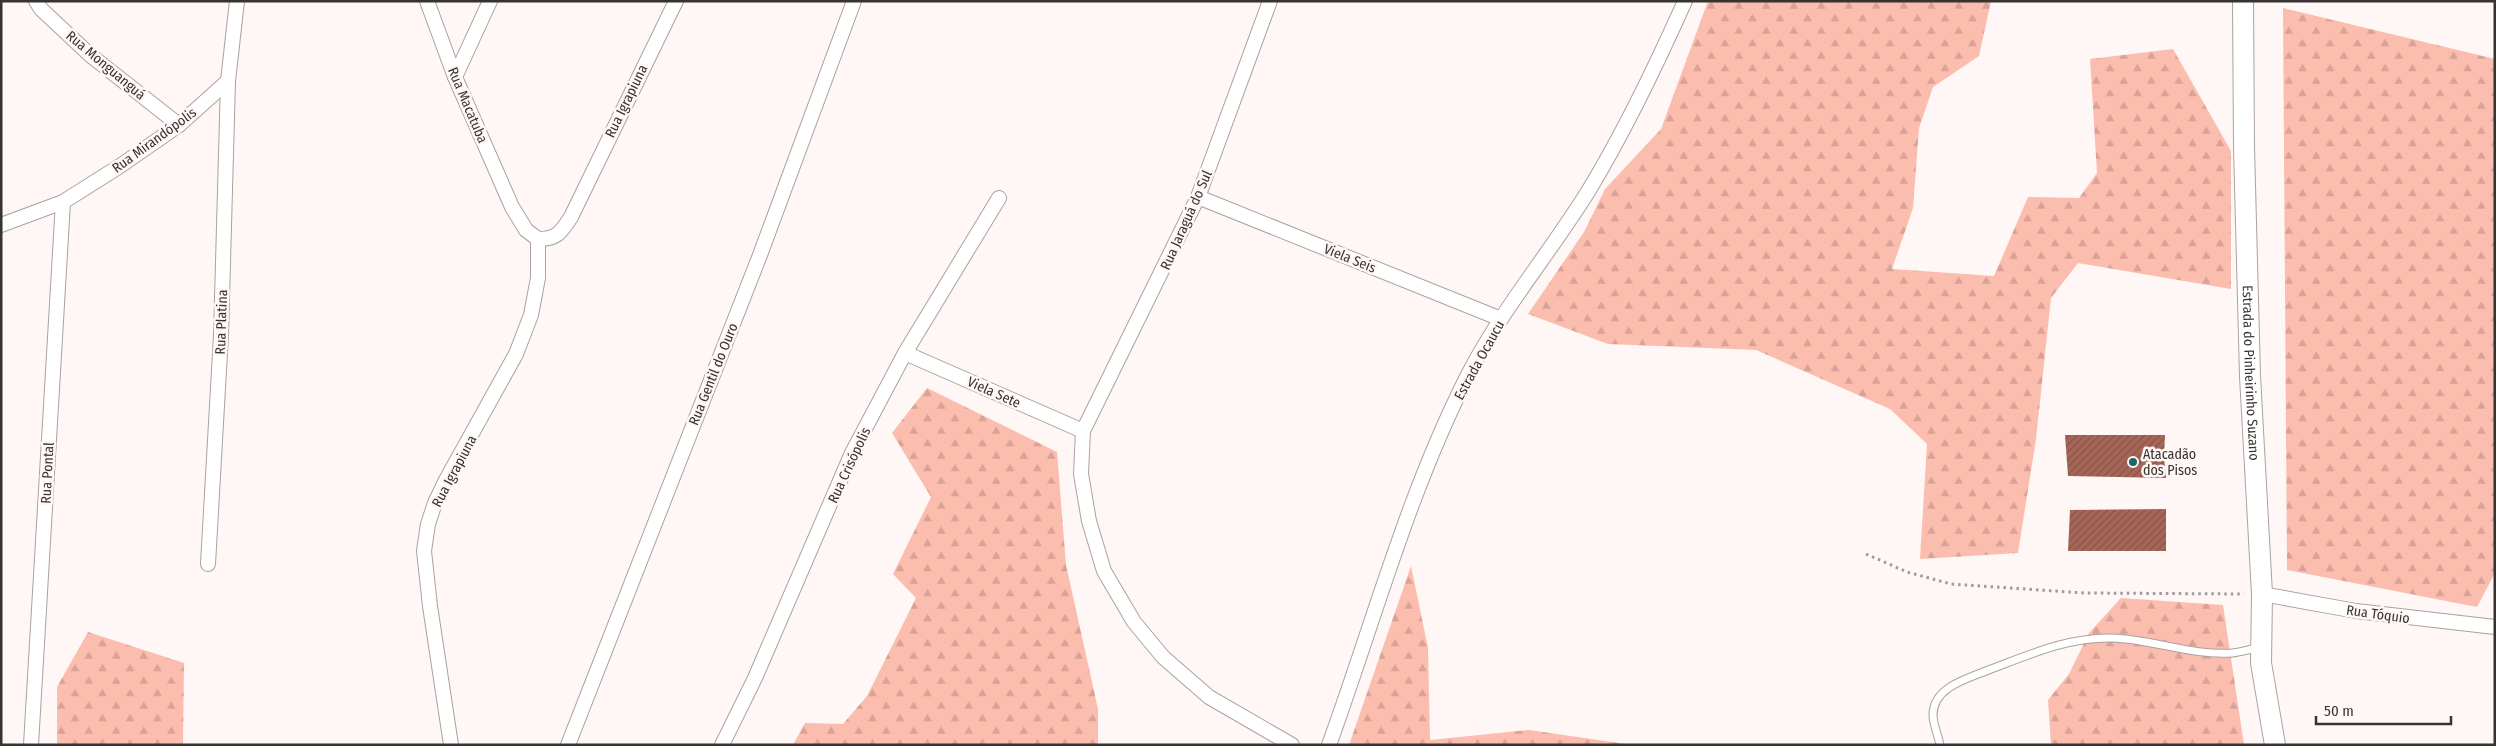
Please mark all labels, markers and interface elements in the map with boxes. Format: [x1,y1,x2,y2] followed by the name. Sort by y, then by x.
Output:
[63,27,149,104] street label: Rua Monguanguá
[601,62,652,141] street label: Rua Igrapiuna
[444,65,491,146] street label: Rua Macatuba
[109,104,200,177] street label: Rua Mirandópolis
[1157,168,1216,273] street label: Rua Jaraguá do Sul
[1321,240,1378,277] street label: Viela Seis
[2239,285,2263,461] street label: Estrada do Pinheirinho Suzano
[212,289,231,355] street label: Rua Platina
[1451,318,1508,403] street label: Estrada Ocaucu
[685,321,742,428] street label: Rua Gentil do Ouro
[965,373,1023,412] street label: Viela Sete
[824,425,874,506] street label: Rua Crisópolis
[428,432,481,510] street label: Rua Igrapiuna
[37,442,58,504] street label: Rua Pontal
[2143,446,2197,479] place label: Atacadão dos Pisos
[2127,456,2139,468] marker: Atacadão dos Pisos
[2345,602,2411,627] street label: Rua Tóquio
[2316,694,2451,726] scale bar
[2324,702,2354,720] text: 50 m

